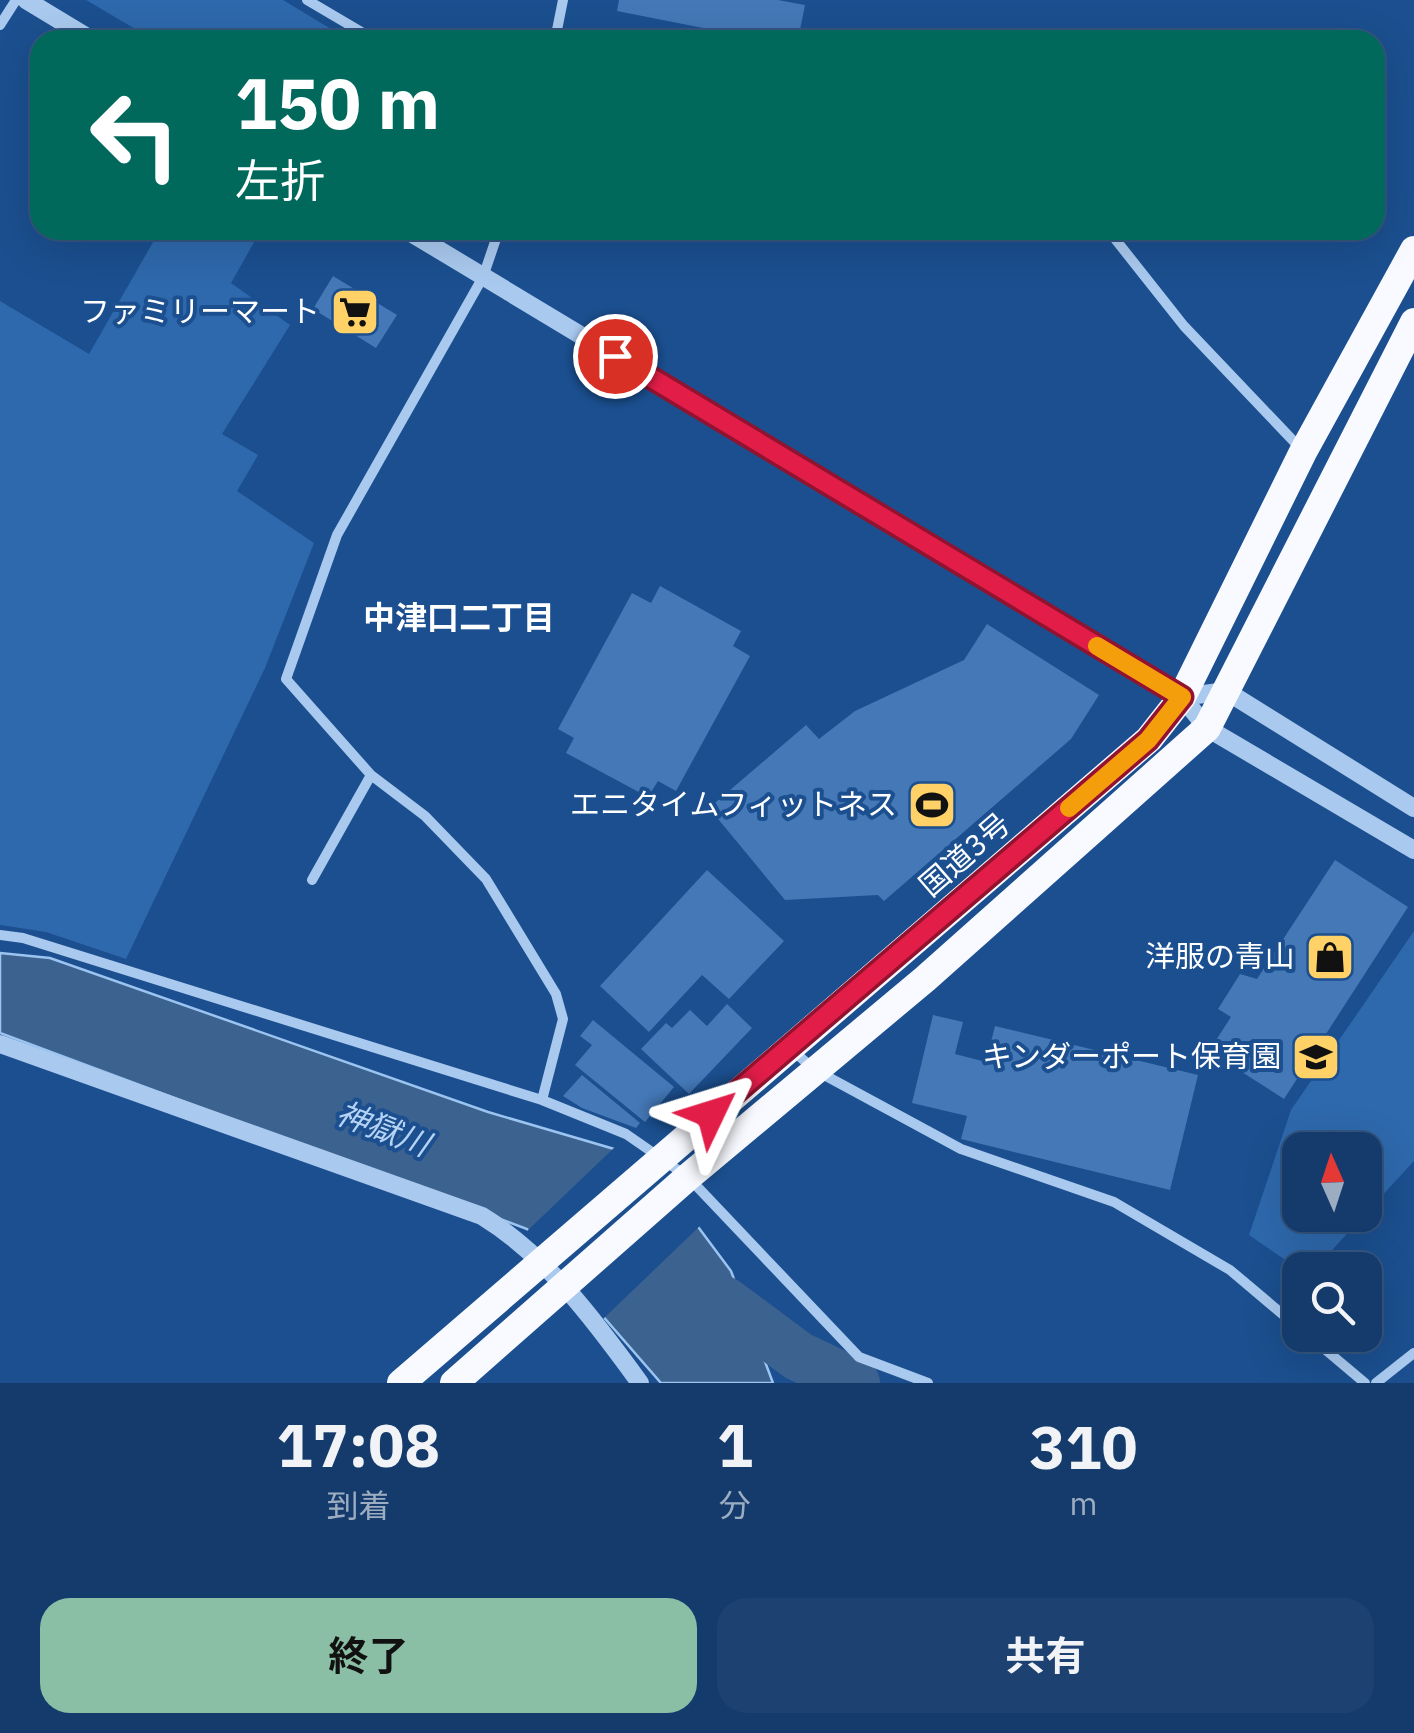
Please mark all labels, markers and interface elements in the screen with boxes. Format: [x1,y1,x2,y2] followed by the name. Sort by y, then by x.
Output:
[235,57,440,148] text: 150 m
[70,70,200,200] icon: left
[235,151,325,209] text: 左折
[329,286,381,338] supermarket icon: ファミリーマート
[80,291,320,330] place label: ファミリーマート
[573,314,658,399] pin
[588,329,643,384] icon: arrive
[363,596,555,638] district label: 中津口二丁目
[906,779,958,831] sports icon: エニタイムフィットネス
[570,784,897,823] place label: エニタイムフィットネス
[910,804,1018,904] street label: 国道3号
[1304,931,1356,983] shop icon: 洋服の青山
[1145,936,1295,975] place label: 洋服の青山
[1290,1031,1342,1083] school or university icon: キンダーポート保育園
[982,1036,1281,1075] place label: キンダーポート保育園
[659,1062,763,1166] position arrow
[331,1091,438,1166] water label: 神獄川
[1282,1132,1382,1232] north arrow
[1282,1132,1382,1352] map controls
[1282,1252,1382,1352] button: search
[277,1405,440,1484] text: 17:08
[717,1405,753,1484] text: 1
[1029,1407,1137,1486] text: 310
[1069,1482,1097,1524] text: m
[326,1484,390,1526] text: 到着
[719,1484,751,1526] text: 分
[40,1598,697,1713] button: 終了
[717,1598,1374,1713] button: 共有

